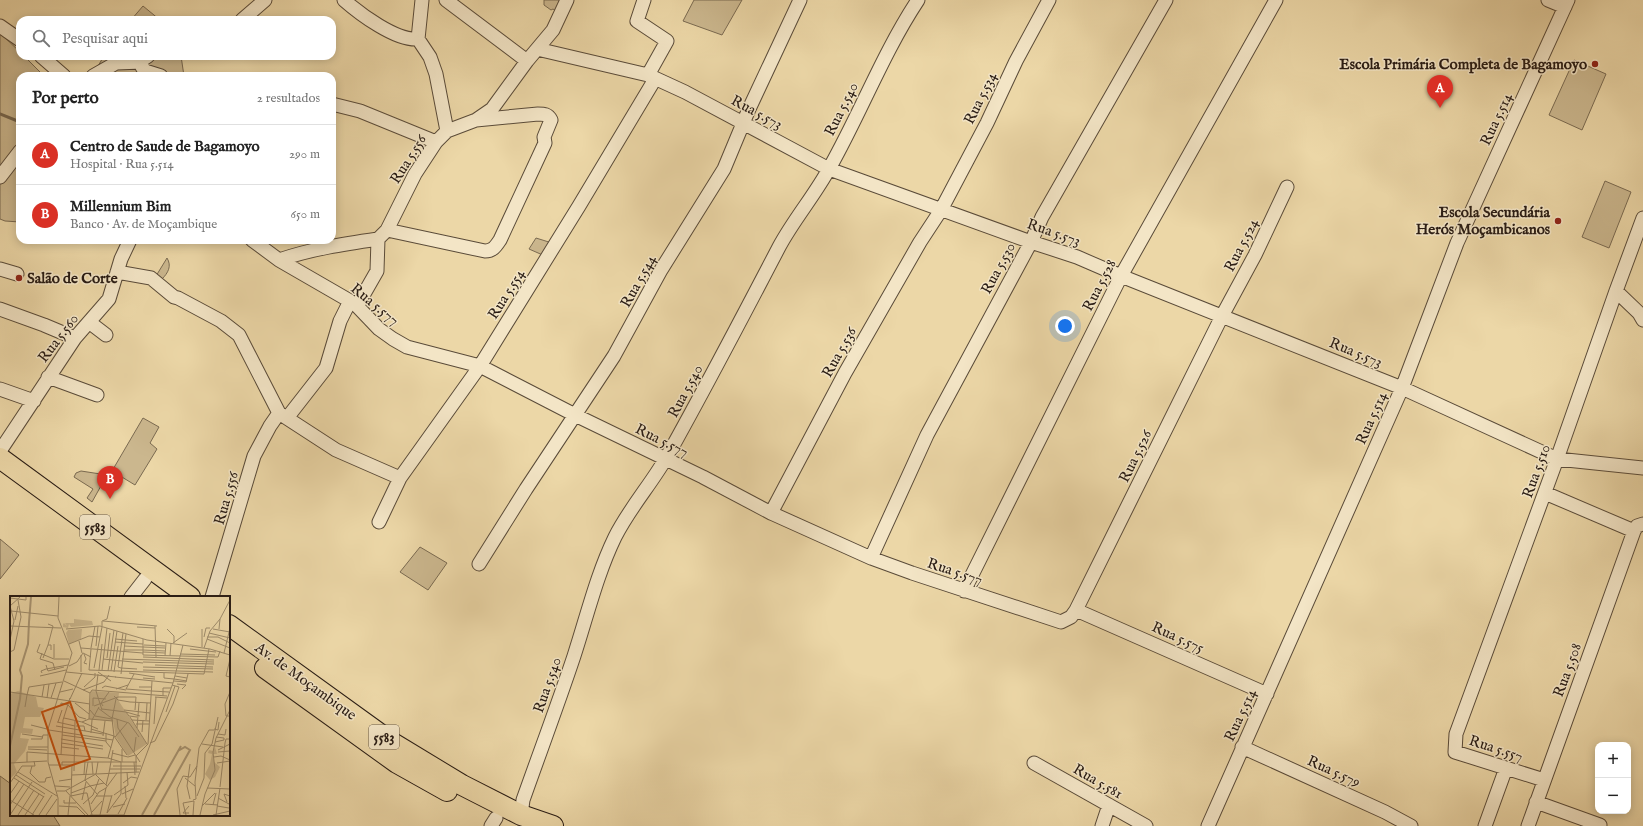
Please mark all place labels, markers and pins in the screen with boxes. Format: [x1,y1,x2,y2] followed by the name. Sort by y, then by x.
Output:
[1339,55,1587,74] place label: Escola Primária Completa de Bagamoyo
[1590,59,1600,69] marker: Escola Primária Completa de Bagamoyo
[1427,75,1453,108] pin: A
[1416,203,1551,239] place label: Escola Secundária Herós Moçambicanos
[1553,216,1563,226] marker: Escola Secundária Herós Moçambicanos
[27,269,118,288] place label: Salão de Corte
[14,273,24,283] marker: Salão de Corte
[97,466,123,499] pin: B

